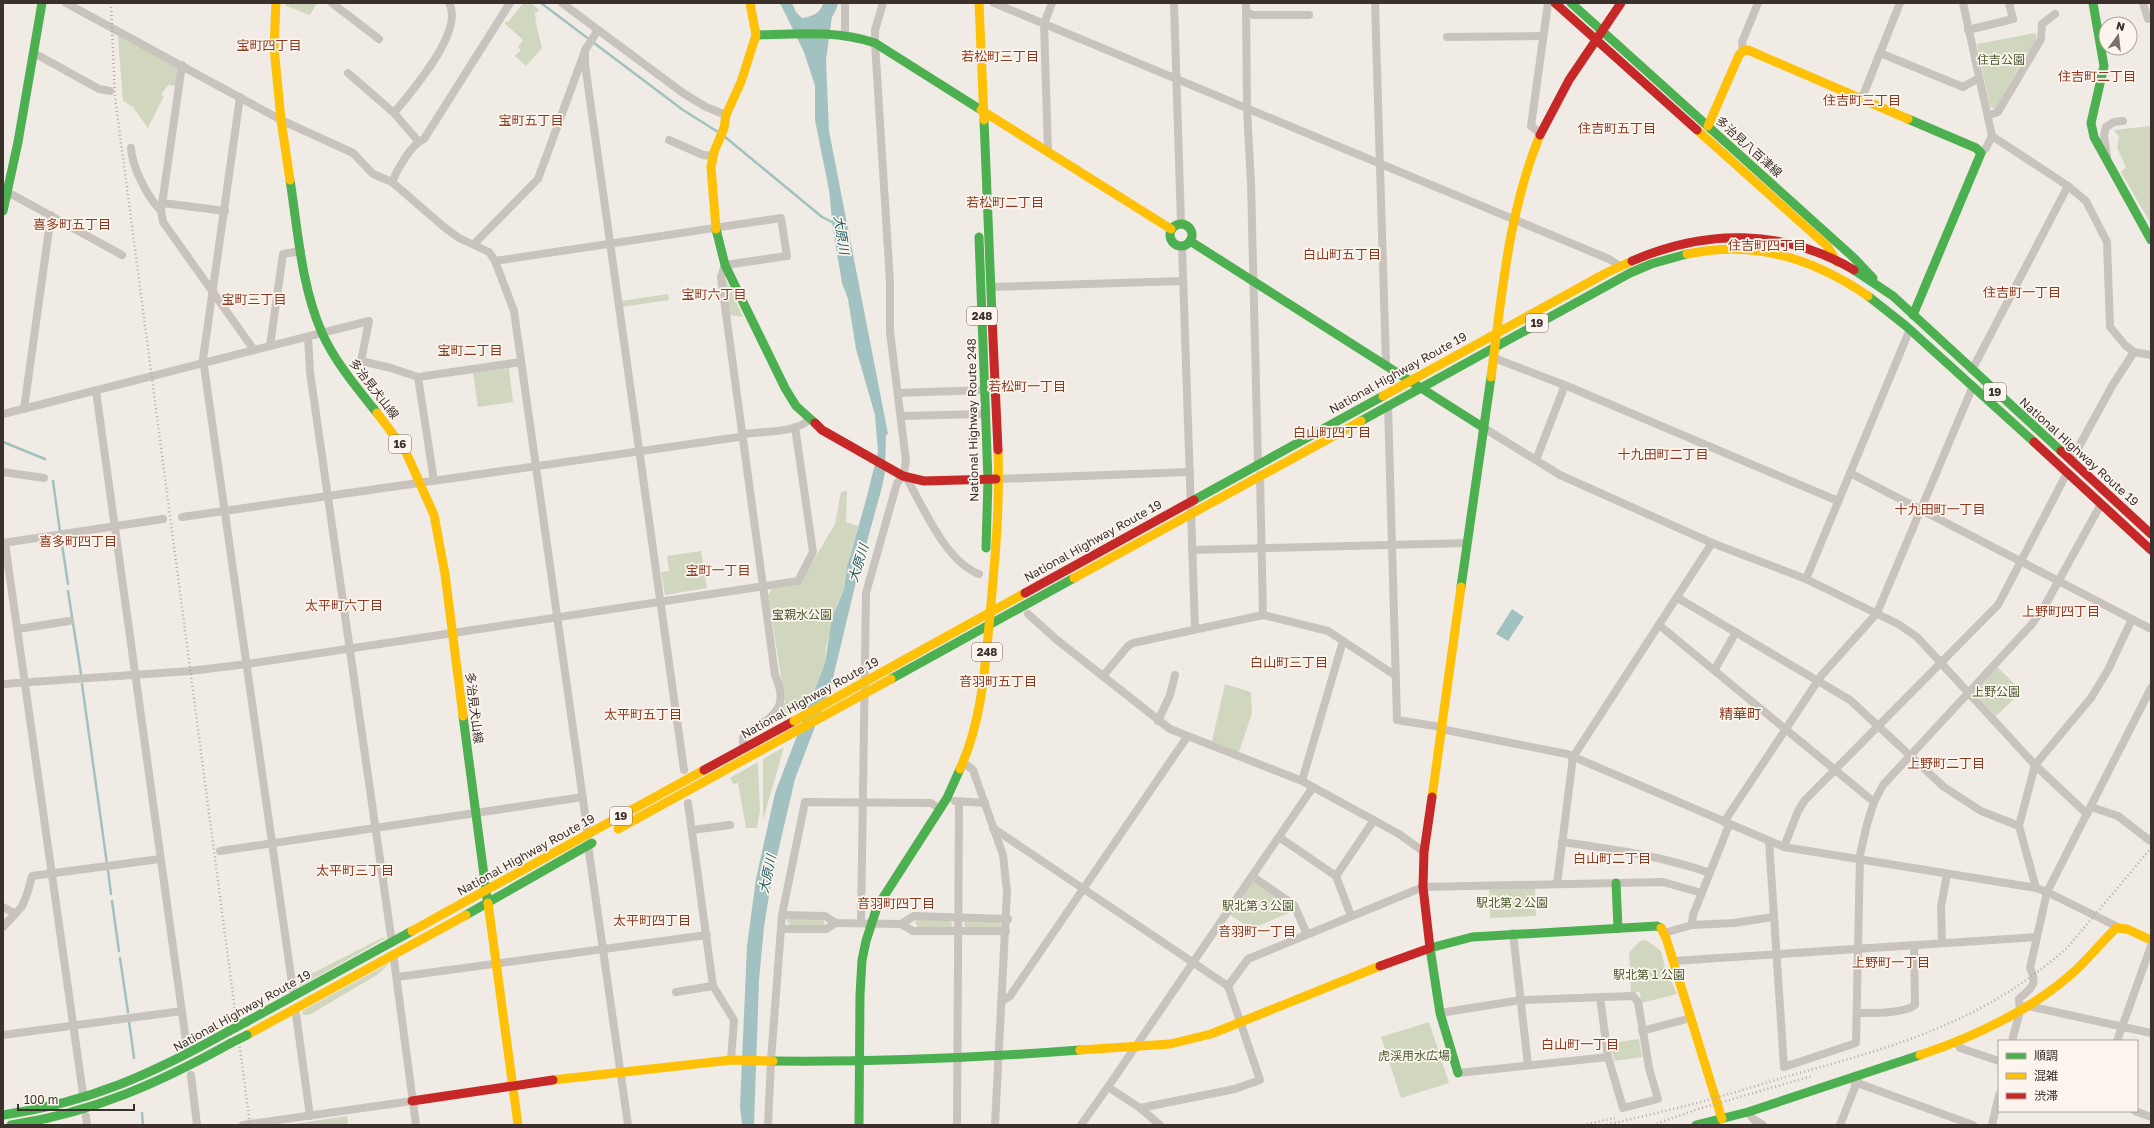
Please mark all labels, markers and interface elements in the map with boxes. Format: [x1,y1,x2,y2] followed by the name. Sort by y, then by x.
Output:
[2098,16,2138,56] north arrow
[2115,18,2126,33] text: N
[236,37,302,53] district label: 宝町四丁目
[961,48,1039,64] district label: 若松町三丁目
[1977,52,2025,67] park label: 住吉公園
[2058,68,2136,84] district label: 住吉町二丁目
[1823,92,1901,108] district label: 住吉町三丁目
[498,112,564,128] district label: 宝町五丁目
[1713,113,1786,180] street label: 多治見八百津線
[1578,120,1656,136] district label: 住吉町五丁目
[966,194,1044,210] district label: 若松町二丁目
[831,214,853,257] water label: 大原川
[33,216,111,232] district label: 喜多町五丁目
[1728,237,1806,253] district label: 住吉町四丁目
[1303,246,1381,262] district label: 白山町五丁目
[1983,284,2061,300] district label: 住吉町一丁目
[681,286,747,302] district label: 宝町六丁目
[221,291,287,307] district label: 宝町三丁目
[967,307,997,325] road number: 248
[1526,314,1548,332] road number: 19
[1326,328,1469,417] street label: National Highway Route 19
[964,338,981,502] street label: National Highway Route 248
[437,342,503,358] district label: 宝町二丁目
[346,356,402,422] street label: 多治見犬山線
[988,378,1066,394] district label: 若松町一丁目
[1984,383,2006,401] road number: 19
[2017,394,2142,509] street label: National Highway Route 19
[1293,424,1371,440] district label: 白山町四丁目
[389,435,411,453] road number: 16
[1617,446,1709,462] district label: 十九田町二丁目
[1021,496,1164,585] street label: National Highway Route 19
[1894,501,1986,517] district label: 十九田町一丁目
[39,533,117,549] district label: 喜多町四丁目
[845,540,872,584] water label: 大原川
[685,562,751,578] district label: 宝町一丁目
[305,597,383,613] district label: 太平町六丁目
[2022,603,2100,619] district label: 上野町四丁目
[772,607,832,622] park label: 宝親水公園
[972,643,1002,661] road number: 248
[738,653,881,742] street label: National Highway Route 19
[1250,654,1328,670] district label: 白山町三丁目
[463,671,486,745] street label: 多治見犬山線
[959,673,1037,689] district label: 音羽町五丁目
[1972,684,2020,699] park label: 上野公園
[1719,705,1761,722] district label: 精華町
[604,706,682,722] district label: 太平町五丁目
[1907,755,1985,771] district label: 上野町二丁目
[610,807,632,825] road number: 19
[454,810,597,899] street label: National Highway Route 19
[1573,850,1651,866] district label: 白山町二丁目
[755,851,779,895] water label: 大原川
[316,862,394,878] district label: 太平町三丁目
[857,895,935,911] district label: 音羽町四丁目
[1476,895,1548,910] park label: 駅北第２公園
[1222,898,1294,913] park label: 駅北第３公園
[613,912,691,928] district label: 太平町四丁目
[1218,923,1296,939] district label: 音羽町一丁目
[1852,954,1930,970] district label: 上野町一丁目
[170,966,313,1055] street label: National Highway Route 19
[1613,967,1685,982] park label: 駅北第１公園
[1541,1036,1619,1052] district label: 白山町一丁目
[1998,1040,2138,1112] legend
[1378,1048,1450,1063] park label: 虎渓用水広場
[2034,1048,2058,1063] text: 順調
[2034,1068,2058,1083] text: 混雑
[18,1086,134,1112] scale bar
[2034,1088,2058,1103] text: 渋滞
[24,1092,58,1107] text: 100 m

